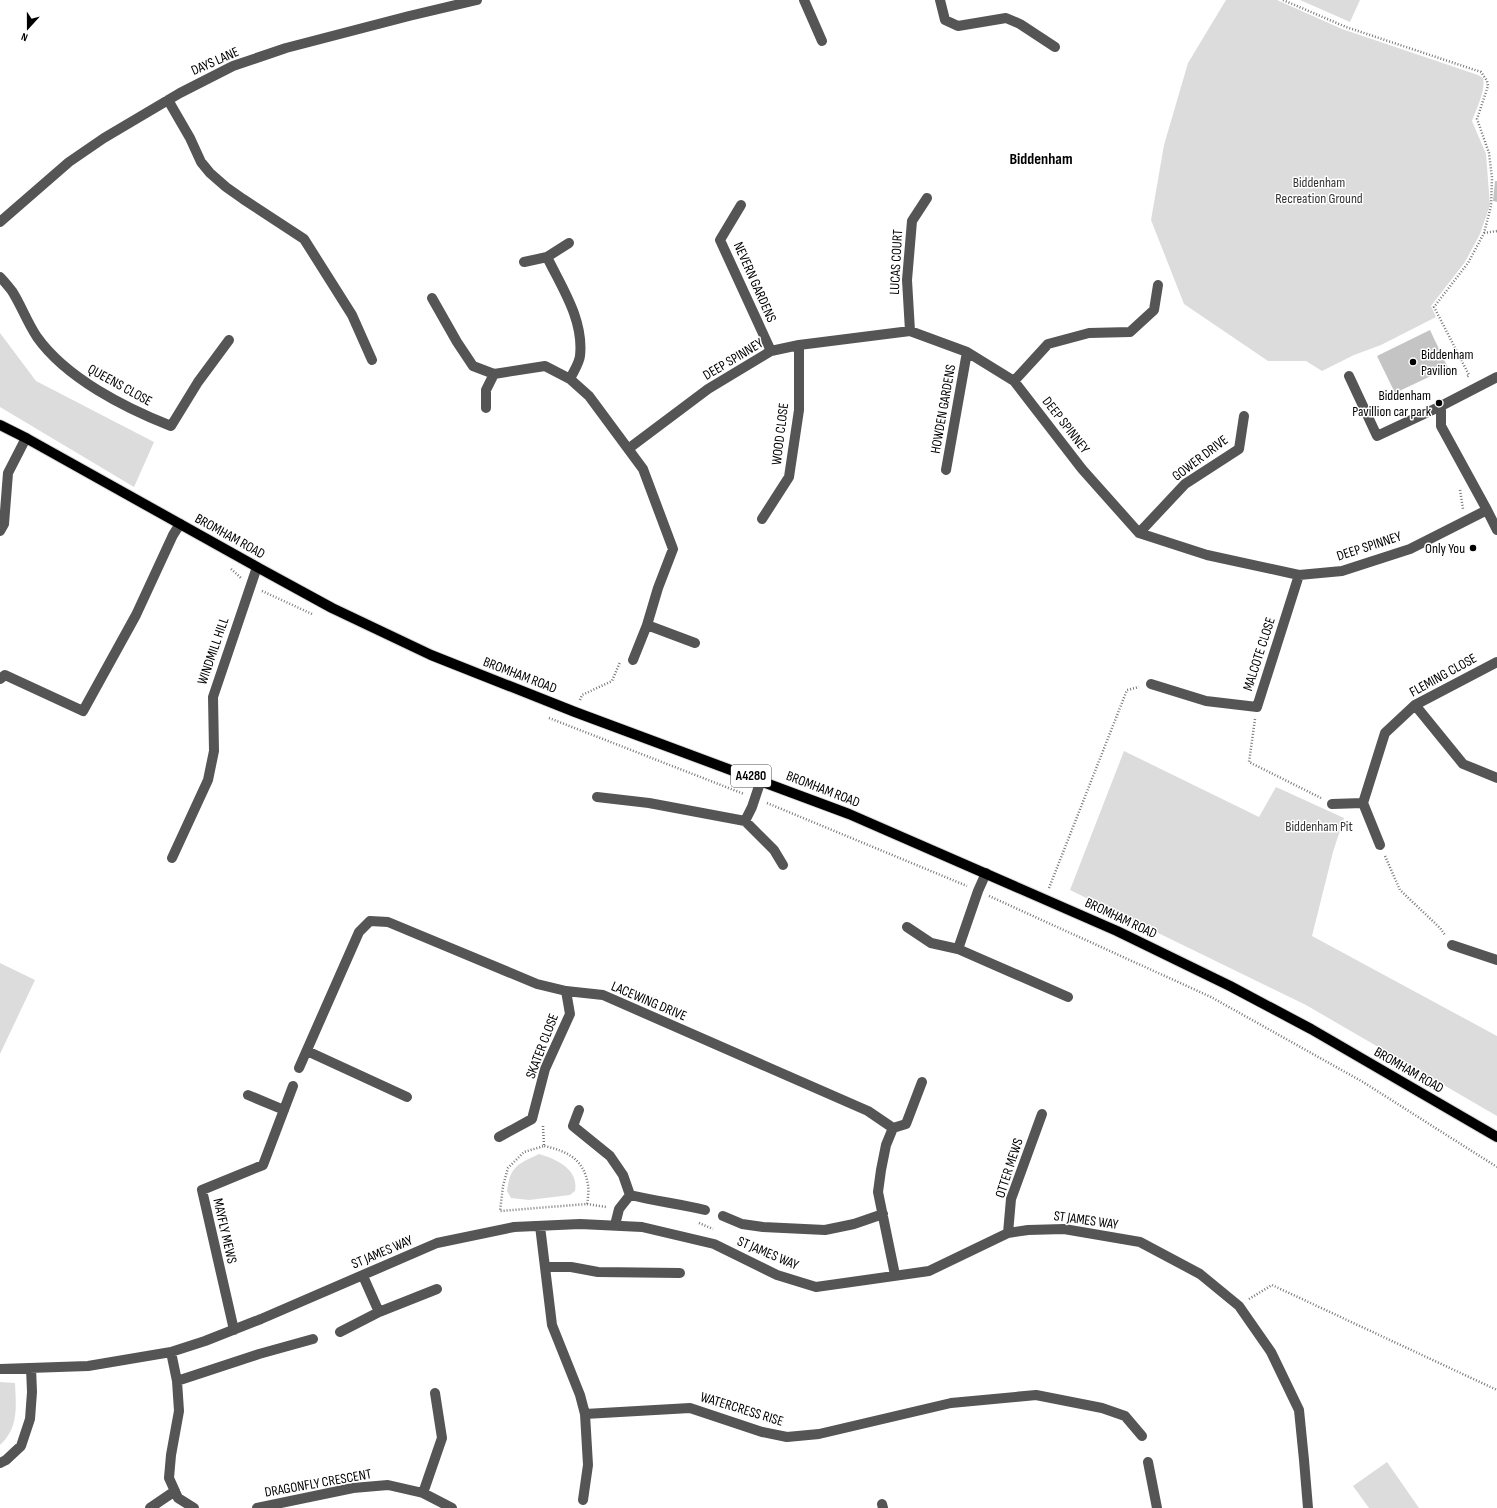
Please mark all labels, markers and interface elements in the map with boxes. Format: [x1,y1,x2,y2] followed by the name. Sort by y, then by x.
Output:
[8,8,48,48] north arrow
[19,30,30,44] text: N
[189,43,242,79] street label: DAYS LANE
[1009,150,1073,169] district label: Biddenham
[1275,174,1363,207] park label: Biddenham Recreation Ground
[886,229,906,295] street label: LUCAS COURT
[730,239,780,325] street label: NEVERN GARDENS
[700,334,766,384] street label: DEEP SPINNEY
[1421,346,1474,379] place label: Biddenham Pavilion
[1408,357,1418,367] marker: Biddenham Pavilion
[85,360,155,410] street label: QUEENS CLOSE
[927,363,959,455] street label: HOWDEN GARDENS
[1352,387,1432,420] place label: Biddenham Pavillion car park
[1039,393,1093,457] street label: DEEP SPINNEY
[1434,398,1444,408] marker: Biddenham Pavillion car park
[768,402,792,466] street label: WOOD CLOSE
[1169,431,1232,485] street label: GOWER DRIVE
[192,510,268,562] street label: BROMHAM ROAD
[1334,527,1404,564] street label: DEEP SPINNEY
[1425,540,1465,557] place label: Only You
[1468,543,1478,553] marker: Only You
[194,615,232,687] street label: WINDMILL HILL
[1239,615,1279,693] street label: MALCOTE CLOSE
[1406,649,1480,700] street label: FLEMING CLOSE
[481,653,559,697] street label: BROMHAM ROAD
[731,765,771,787] road number: A4280
[784,767,862,811] street label: BROMHAM ROAD
[1285,818,1353,835] park label: Biddenham Pit
[1082,894,1160,942] street label: BROMHAM ROAD
[609,977,690,1025] street label: LACEWING DRIVE
[522,1011,562,1081] street label: SKATER CLOSE
[1371,1043,1447,1097] street label: BROMHAM ROAD
[991,1136,1027,1200] street label: OTTER MEWS
[209,1197,241,1265] street label: MAYFLY MEWS
[1053,1207,1120,1233] street label: ST JAMES WAY
[349,1231,415,1273] street label: ST JAMES WAY
[735,1232,801,1274] street label: ST JAMES WAY
[698,1388,786,1430] street label: WATERCRESS RISE
[263,1465,373,1501] street label: DRAGONFLY CRESCENT

